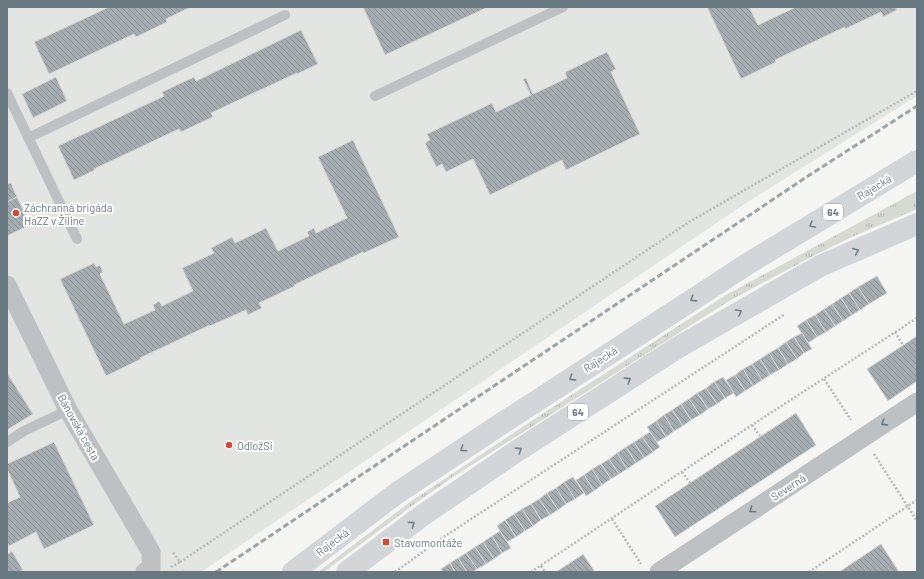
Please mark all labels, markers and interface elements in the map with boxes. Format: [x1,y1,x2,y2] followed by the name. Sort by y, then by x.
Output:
[855,172,893,202] street label: Rajecká
[24,201,112,227] place label: Záchranná brigáda HaZZ v Žiline
[823,204,843,220] road number: 64
[11,208,21,218] marker: Záchranná brigáda HaZZ v Žiline
[809,220,816,227] one-way arrow
[851,248,859,256] one-way arrow
[690,294,697,302] one-way arrow
[735,310,742,317] one-way arrow
[581,343,619,375] street label: Rajecká
[569,373,576,380] one-way arrow
[624,377,631,384] one-way arrow
[55,392,103,462] street label: Bánovská cesta
[568,404,588,420] road number: 64
[882,419,889,426] one-way arrow
[237,439,273,452] place label: OdložSi
[224,440,234,450] marker: OdložSi
[460,444,467,452] one-way arrow
[515,447,522,455] one-way arrow
[768,471,808,503] street label: Severná
[750,505,757,512] one-way arrow
[407,521,414,528] one-way arrow
[313,525,351,559] street label: Rajecká
[394,536,462,549] place label: Stavomontáže
[381,537,391,547] marker: Stavomontáže

